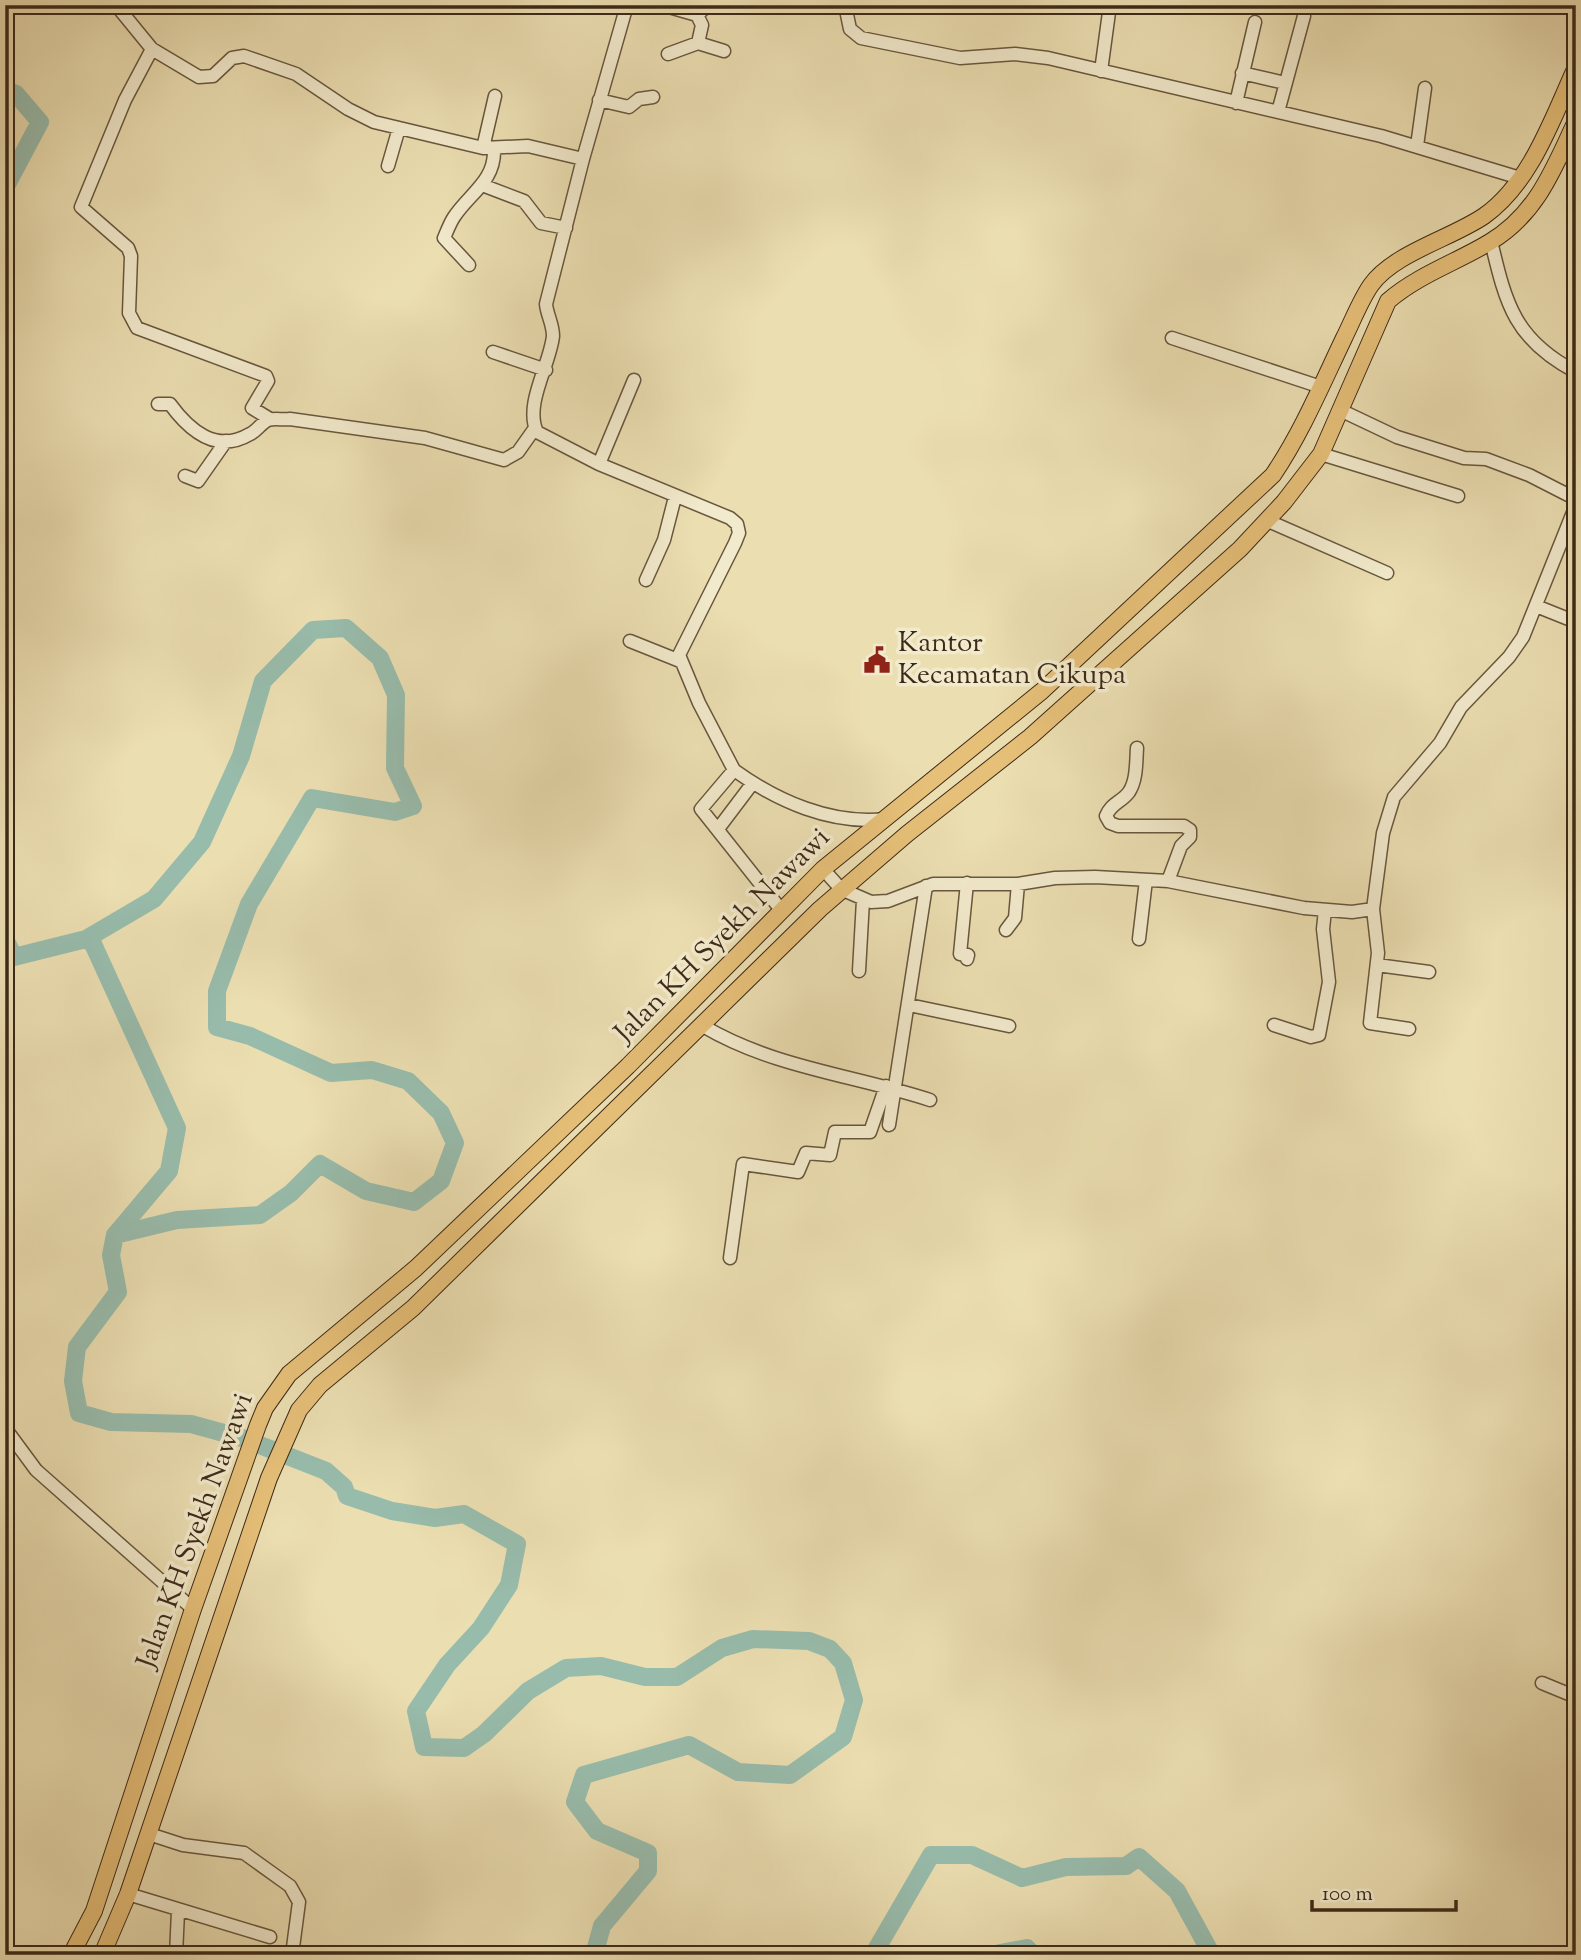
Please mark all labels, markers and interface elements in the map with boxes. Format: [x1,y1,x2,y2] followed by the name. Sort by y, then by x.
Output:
[898,624,1126,696] place label: Kantor Kecamatan Cikupa
[862,645,892,675] public building icon: Kantor Kecamatan Cikupa
[605,819,840,1054] street label: Jalan KH Syekh Nawawi
[127,1388,264,1676] street label: Jalan KH Syekh Nawawi
[1312,1869,1455,1913] scale bar
[1322,1880,1373,1910] text: 100 m

